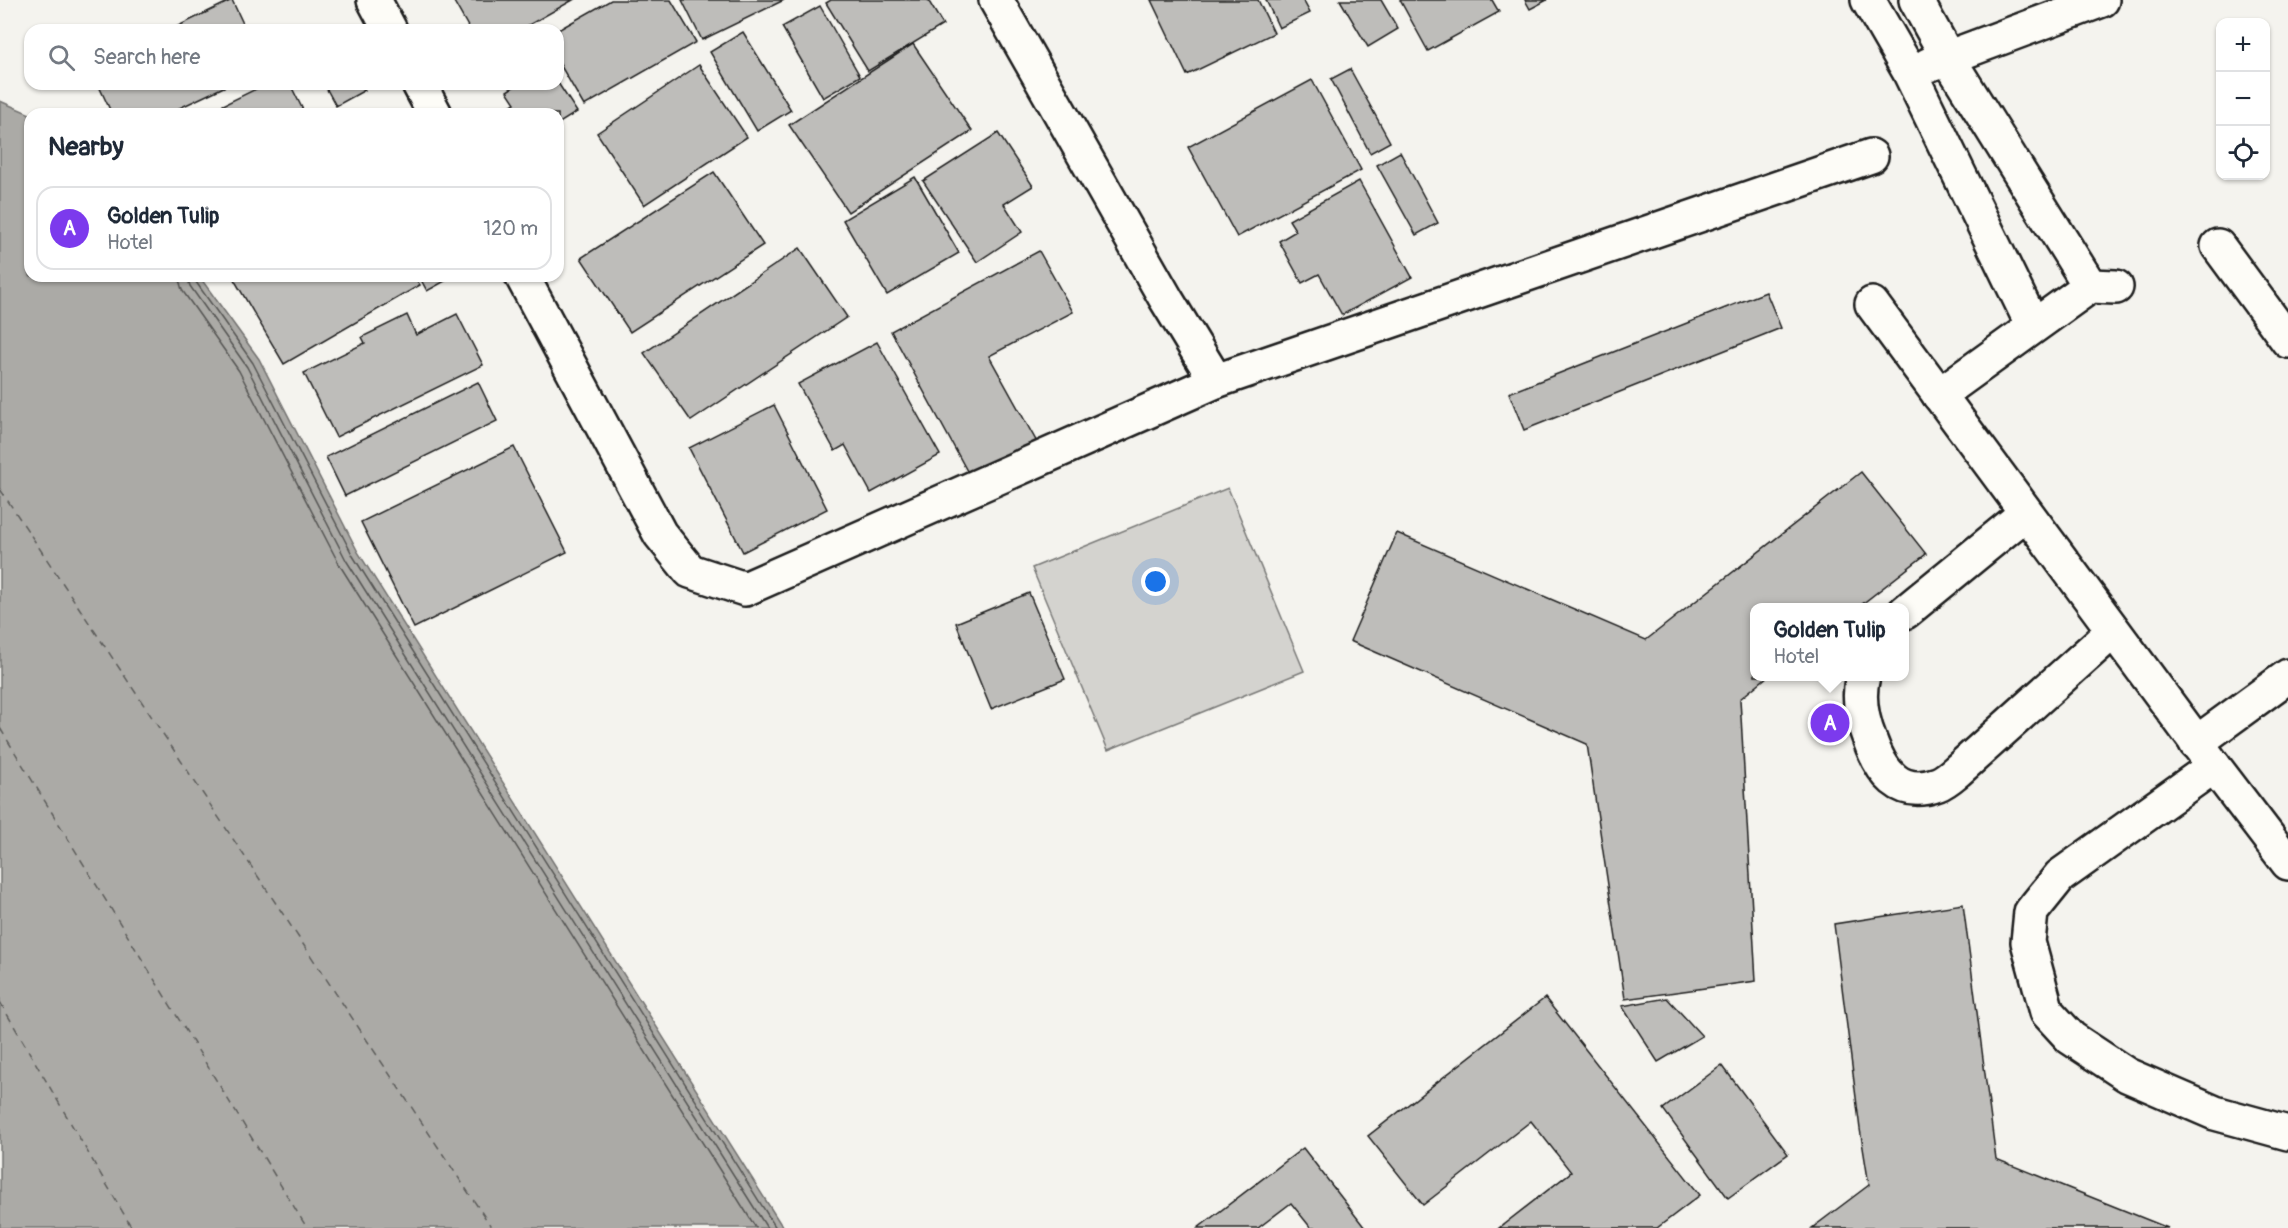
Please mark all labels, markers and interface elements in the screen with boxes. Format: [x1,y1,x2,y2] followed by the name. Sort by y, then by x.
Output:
[2216,18,2270,180] map controls
[2216,18,2270,72] button: +
[24,24,564,90] search box
[45,41,78,74] icon: search
[93,43,200,71] text: Search here
[2216,72,2270,126] button: −
[2216,126,2270,180] button: locate
[48,131,124,163] text: Nearby
[107,202,219,230] text: Golden Tulip
[63,216,76,241] text: A
[483,216,538,241] text: 120 m
[107,230,153,255] text: Hotel
[1141,567,1170,596] your location
[1750,603,1909,681] popup
[1773,616,1886,644] text: Golden Tulip
[1773,644,1819,669] text: Hotel
[1810,700,1850,746] pin: A

